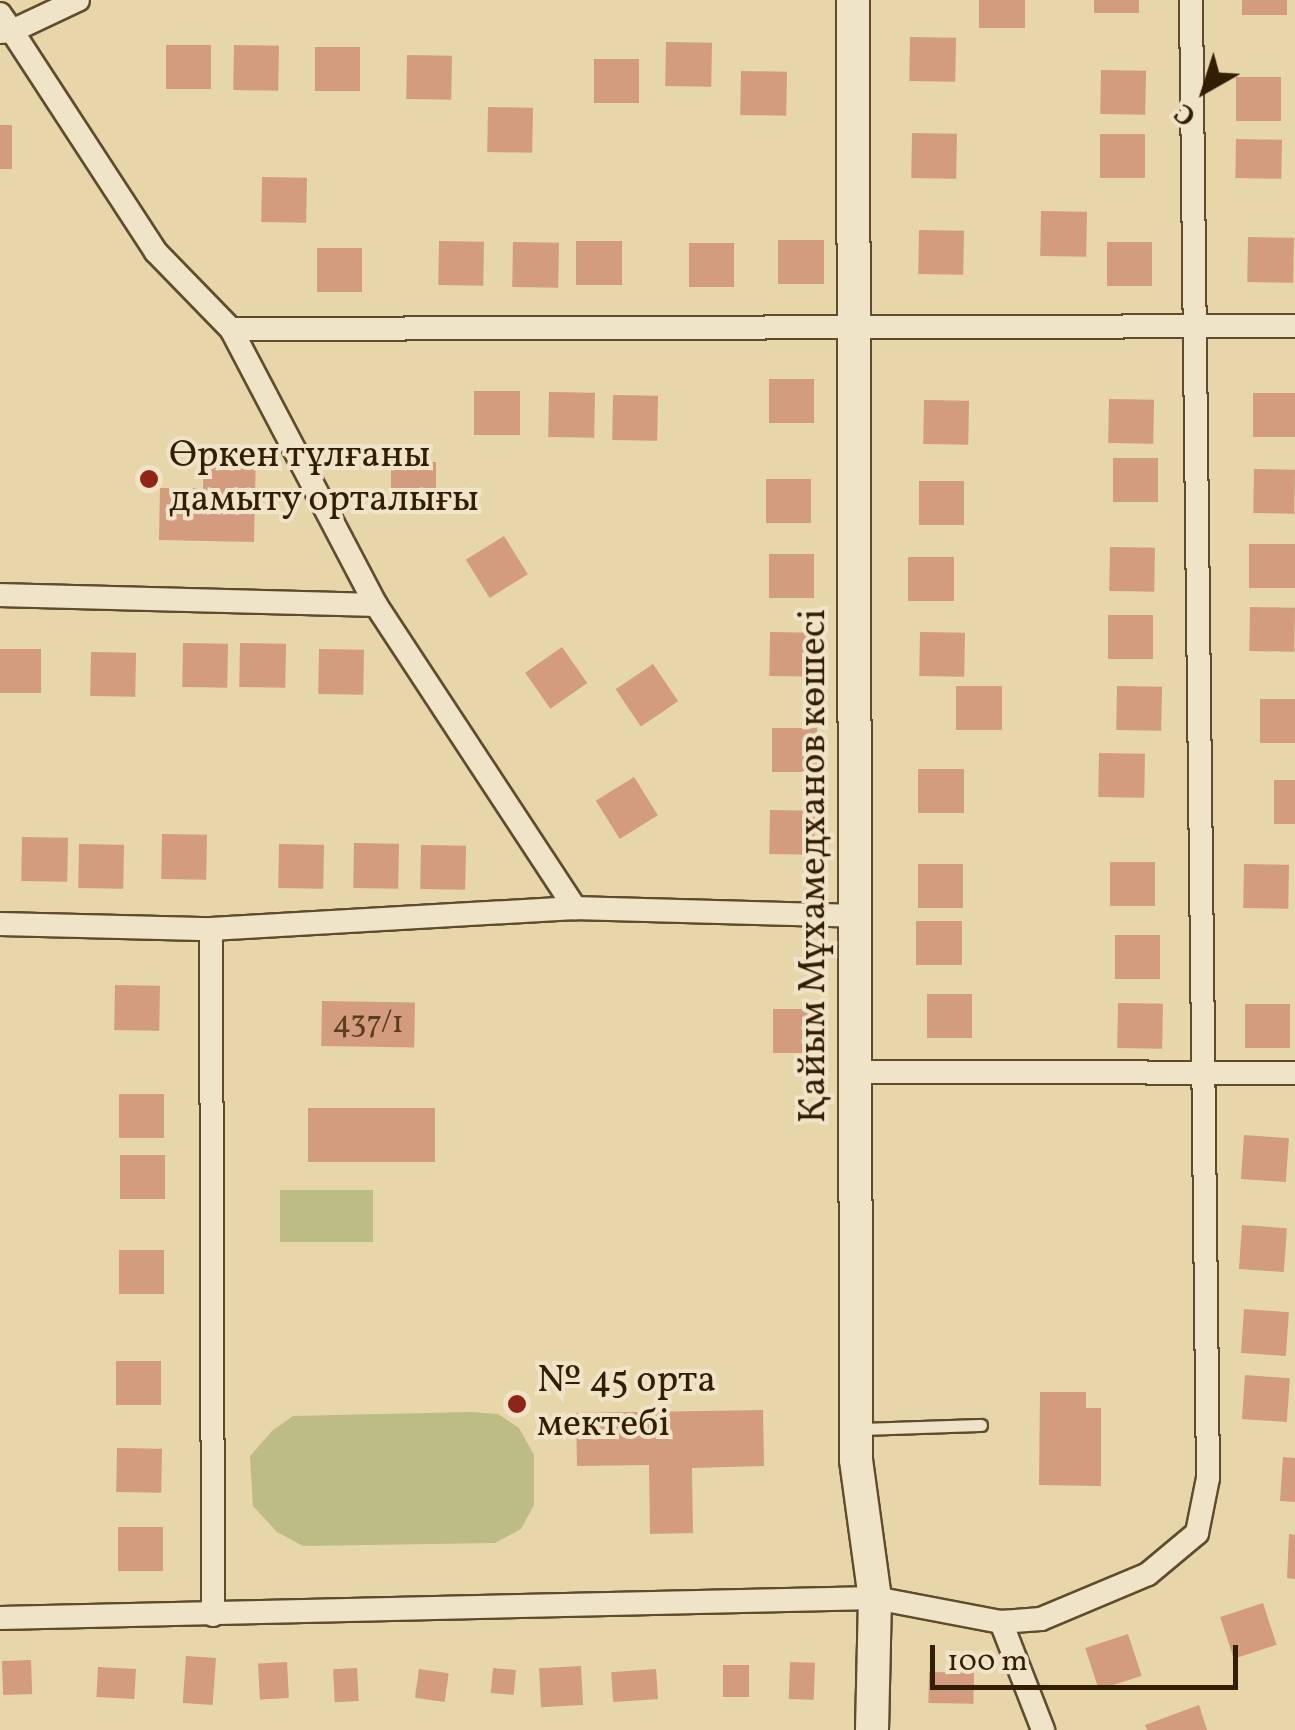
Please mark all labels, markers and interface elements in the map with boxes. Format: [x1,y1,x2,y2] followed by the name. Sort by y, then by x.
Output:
[1155,40,1255,140] north arrow
[1167,93,1205,135] text: С
[169,434,480,524] place label: Өркен тұлғаны дамыту орталығы
[138,468,160,490] marker: Өркен тұлғаны дамыту орталығы
[792,609,838,1123] street label: Қайым Мұхамедханов көшесі
[332,1005,404,1043] house number: 437/1
[537,1359,716,1448] place label: № 45 орта мектебі
[506,1393,528,1415] marker: № 45 орта мектебі
[935,1625,1242,1687] scale bar
[947,1641,1028,1683] text: 100 m

